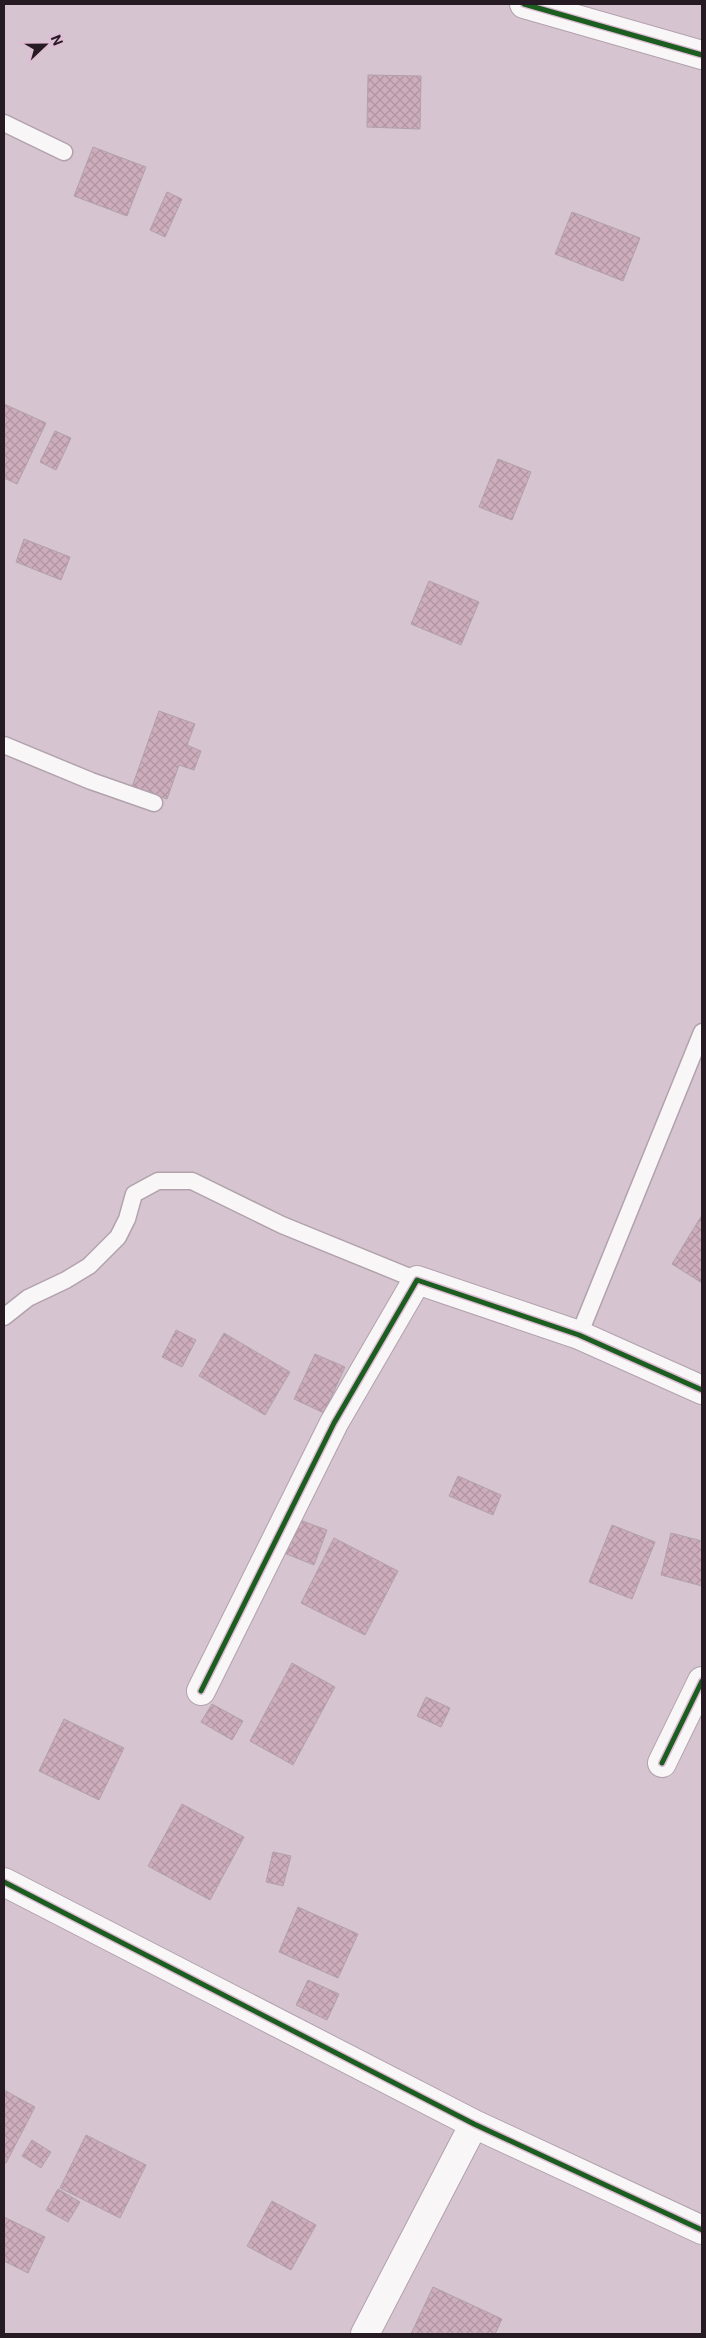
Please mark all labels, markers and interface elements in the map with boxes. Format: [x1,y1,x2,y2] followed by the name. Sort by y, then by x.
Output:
[20,20,70,70] north arrow
[48,33,66,48] text: N

